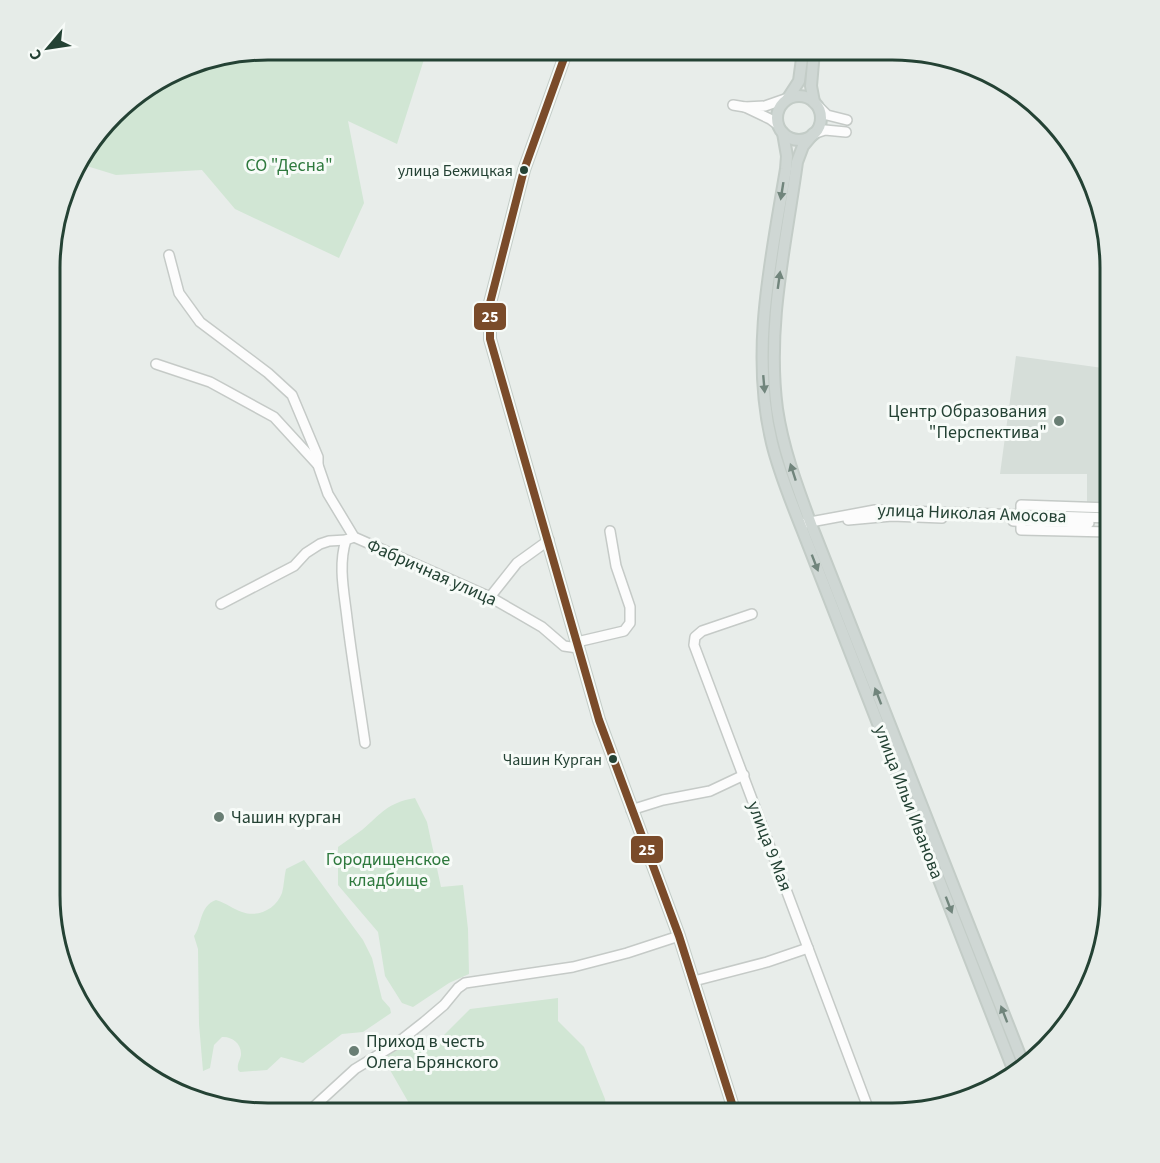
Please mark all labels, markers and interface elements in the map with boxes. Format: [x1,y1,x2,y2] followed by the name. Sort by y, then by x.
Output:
[18,18,78,78] north arrow
[24,45,48,64] text: С
[245,153,333,178] park label: СО "Десна"
[398,160,513,182] place label: улица Бежицкая
[518,164,530,176] marker: улица Бежицкая
[778,181,787,200] one-way arrow
[774,270,783,289] one-way arrow
[473,302,507,331] line badge: 25
[482,306,498,328] text: 25
[759,375,769,394] one-way arrow
[888,399,1047,445] place label: Центр Образования "Перспектива"
[1052,414,1066,428] marker: Центр Образования "Перспектива"
[787,463,797,481] one-way arrow
[877,498,1067,529] street label: улица Николая Амосова
[363,533,501,612] street label: Фабричная улица
[811,554,820,572] one-way arrow
[873,686,883,704] one-way arrow
[868,722,949,883] street label: улица Ильи Иванова
[503,749,602,771] place label: Чашин Курган
[607,753,619,765] marker: Чашин Курган
[741,797,798,895] street label: улица 9 Мая
[231,805,341,830] place label: Чашин курган
[212,810,226,824] marker: Чашин курган
[630,835,664,864] line badge: 25
[639,839,655,861] text: 25
[326,847,450,893] park label: Городищенское кладбище
[945,896,954,914] one-way arrow
[998,1005,1008,1023] one-way arrow
[366,1029,498,1075] place label: Приход в честь Олега Брянского
[347,1044,361,1058] marker: Приход в честь Олега Брянского

